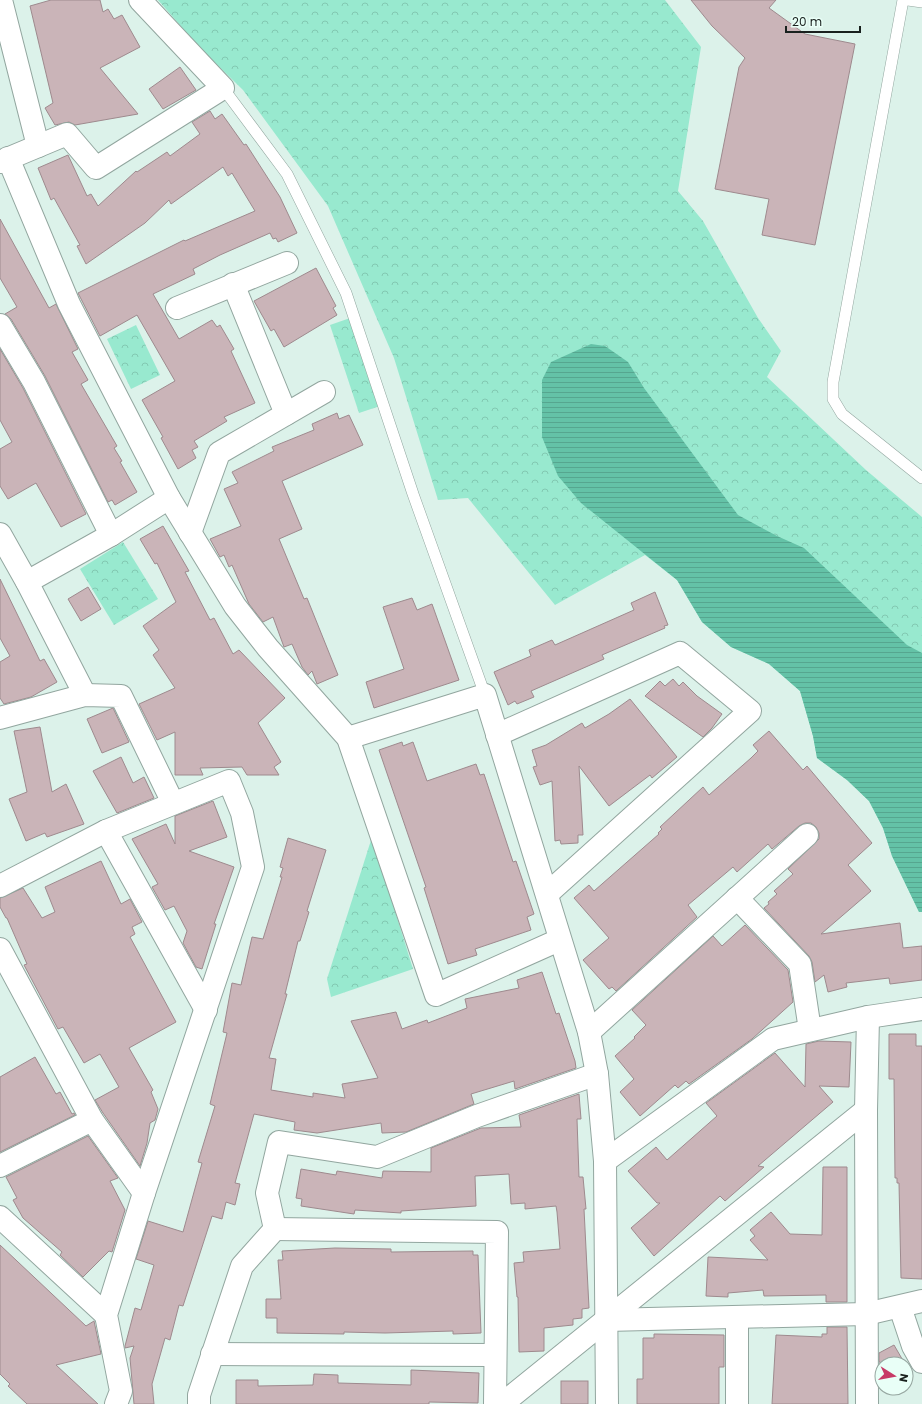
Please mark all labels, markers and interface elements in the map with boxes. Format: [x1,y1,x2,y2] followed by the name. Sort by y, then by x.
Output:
[786,8,860,34] scale bar
[792,13,822,30] text: 20 m
[874,1356,914,1396] north arrow
[895,1372,912,1383] text: N

